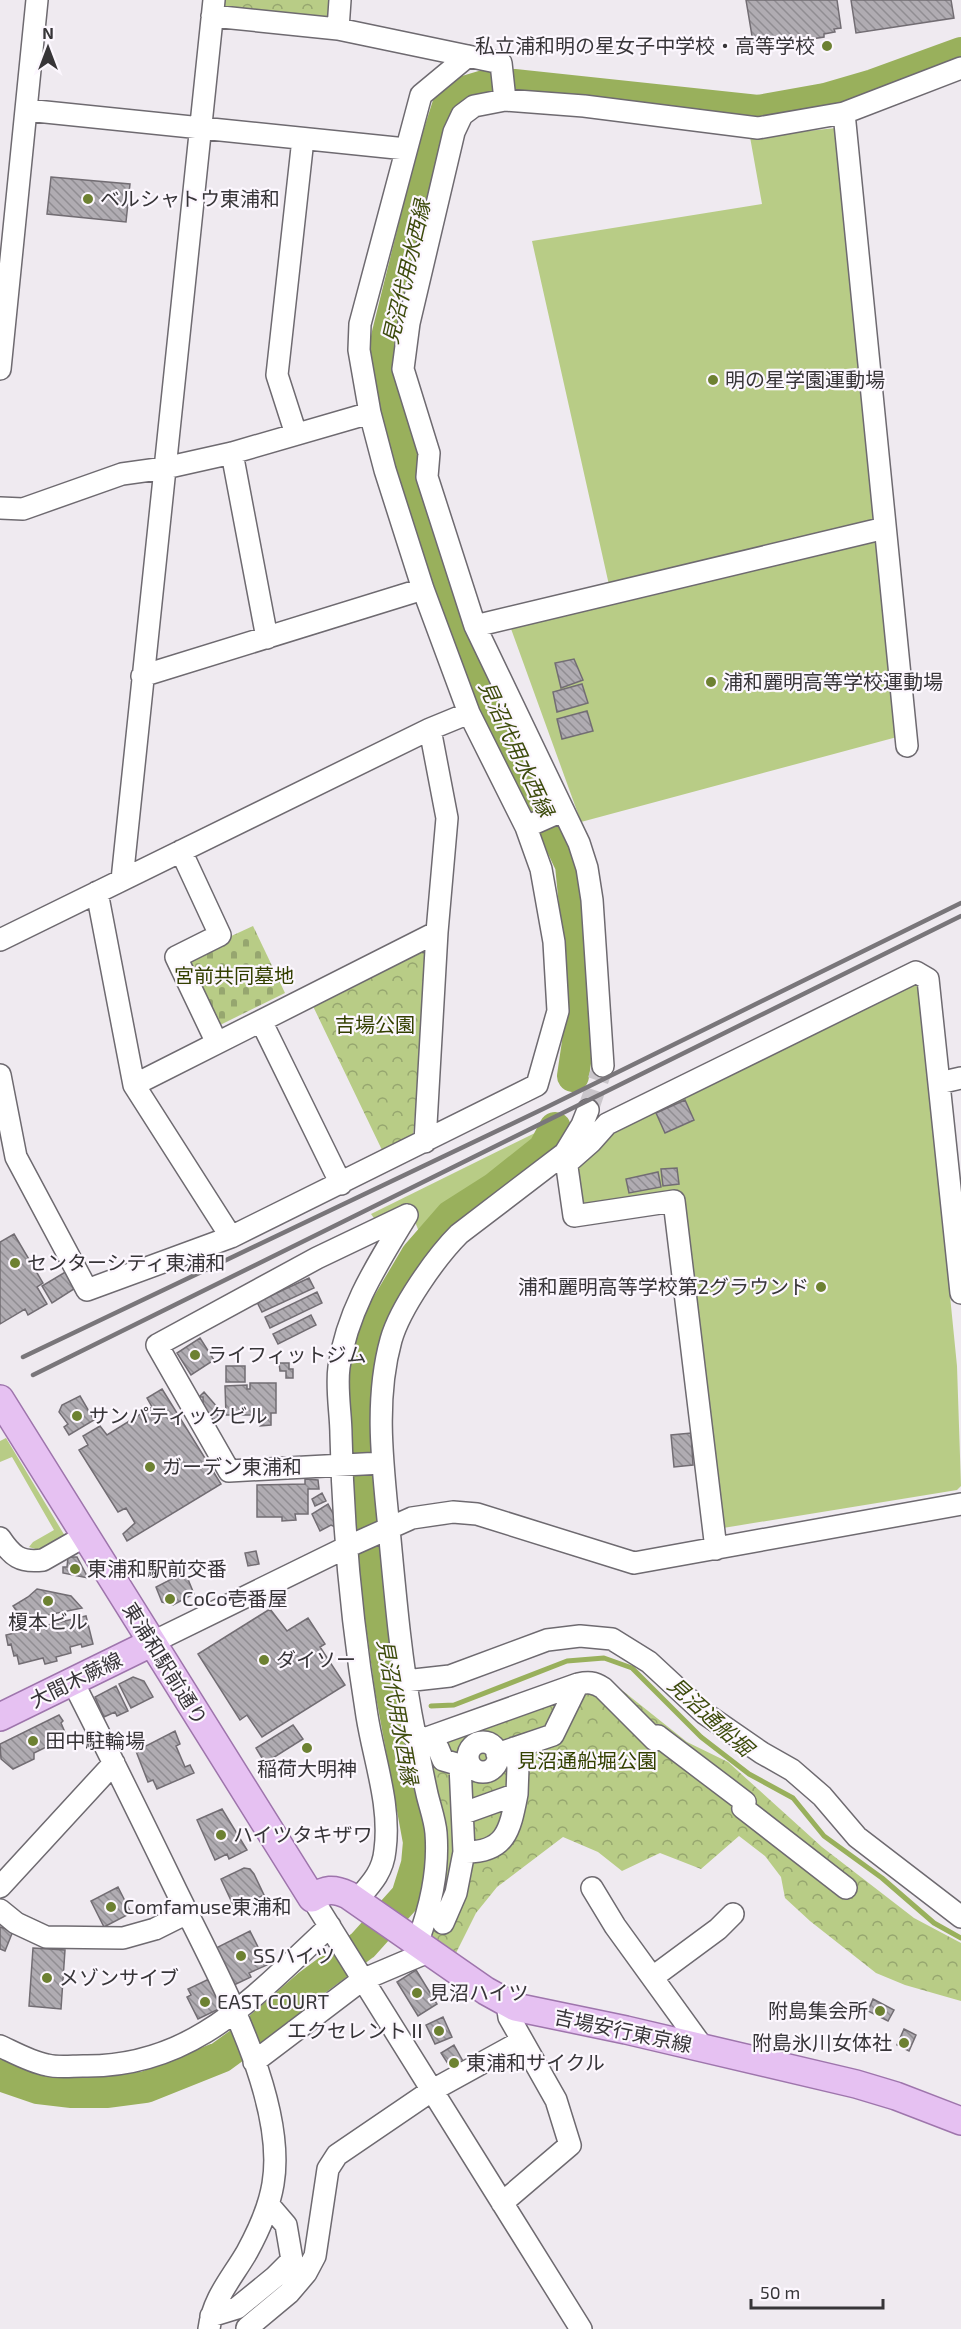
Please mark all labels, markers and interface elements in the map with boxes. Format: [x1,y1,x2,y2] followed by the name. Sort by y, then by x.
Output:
[18,18,78,78] north arrow
[42,23,54,42] text: N
[475,33,815,57] place label: 私立浦和明の星女子中学校・高等学校
[820,39,834,53] marker: 私立浦和明の星女子中学校・高等学校
[100,186,280,210] place label: ベルシャトウ東浦和
[81,192,95,206] marker: ベルシャトウ東浦和
[377,195,435,346] water label: 見沼代用水西縁
[725,367,885,391] place label: 明の星学園運動場
[706,373,720,387] marker: 明の星学園運動場
[723,669,943,693] place label: 浦和麗明高等学校運動場
[704,675,718,689] marker: 浦和麗明高等学校運動場
[475,676,561,822] water label: 見沼代用水西縁
[174,963,294,987] park label: 宮前共同墓地
[335,1012,415,1036] park label: 吉場公園
[27,1250,225,1274] place label: センターシティ東浦和
[8,1256,22,1270] marker: センターシティ東浦和
[518,1274,809,1298] place label: 浦和麗明高等学校第2グラウンド
[814,1280,828,1294] marker: 浦和麗明高等学校第2グラウンド
[207,1342,367,1366] place label: ライフィットジム
[188,1348,202,1362] marker: ライフィットジム
[89,1403,268,1427] place label: サンパティックビル
[70,1409,84,1423] marker: サンパティックビル
[162,1454,302,1478] place label: ガーデン東浦和
[143,1460,157,1474] marker: ガーデン東浦和
[87,1556,227,1580] place label: 東浦和駅前交番
[68,1562,82,1576] marker: 東浦和駅前交番
[182,1586,288,1610] place label: CoCo壱番屋
[163,1592,177,1606] marker: CoCo壱番屋
[41,1594,55,1608] marker: 榎本ビル
[119,1598,213,1729] street label: 東浦和駅前通り
[8,1609,88,1633] place label: 榎本ビル
[373,1637,424,1788] water label: 見沼代用水西縁
[25,1646,126,1712] street label: 大間木蕨線
[276,1647,356,1671] place label: ダイソー
[257,1653,271,1667] marker: ダイソー
[664,1671,761,1762] water label: 見沼通船堀
[45,1728,145,1752] place label: 田中駐輪場
[26,1734,40,1748] marker: 田中駐輪場
[300,1741,314,1755] marker: 稲荷大明神
[517,1748,657,1772] park label: 見沼通船堀公園
[257,1756,357,1780] place label: 稲荷大明神
[233,1822,373,1846] place label: ハイツタキザワ
[214,1828,228,1842] marker: ハイツタキザワ
[123,1894,292,1918] place label: Comfamuse東浦和
[104,1900,118,1914] marker: Comfamuse東浦和
[253,1943,335,1967] place label: SSハイツ
[234,1949,248,1963] marker: SSハイツ
[59,1965,179,1989] place label: メゾンサイブ
[40,1971,54,1985] marker: メゾンサイブ
[429,1980,529,2004] place label: 見沼ハイツ
[410,1986,424,2000] marker: 見沼ハイツ
[217,1989,329,2013] place label: EAST COURT
[198,1995,212,2009] marker: EAST COURT
[768,1998,868,2022] place label: 附島集会所
[552,2004,694,2056] street label: 吉場安行東京線
[873,2004,887,2018] marker: 附島集会所
[287,2018,427,2042] place label: エクセレントⅡ
[432,2024,446,2038] marker: エクセレントⅡ
[752,2030,892,2054] place label: 附島氷川女体社
[897,2036,911,2050] marker: 附島氷川女体社
[466,2050,605,2074] place label: 東浦和サイクル
[447,2056,461,2070] marker: 東浦和サイクル
[751,2272,883,2310] scale bar
[760,2281,800,2303] text: 50 m

